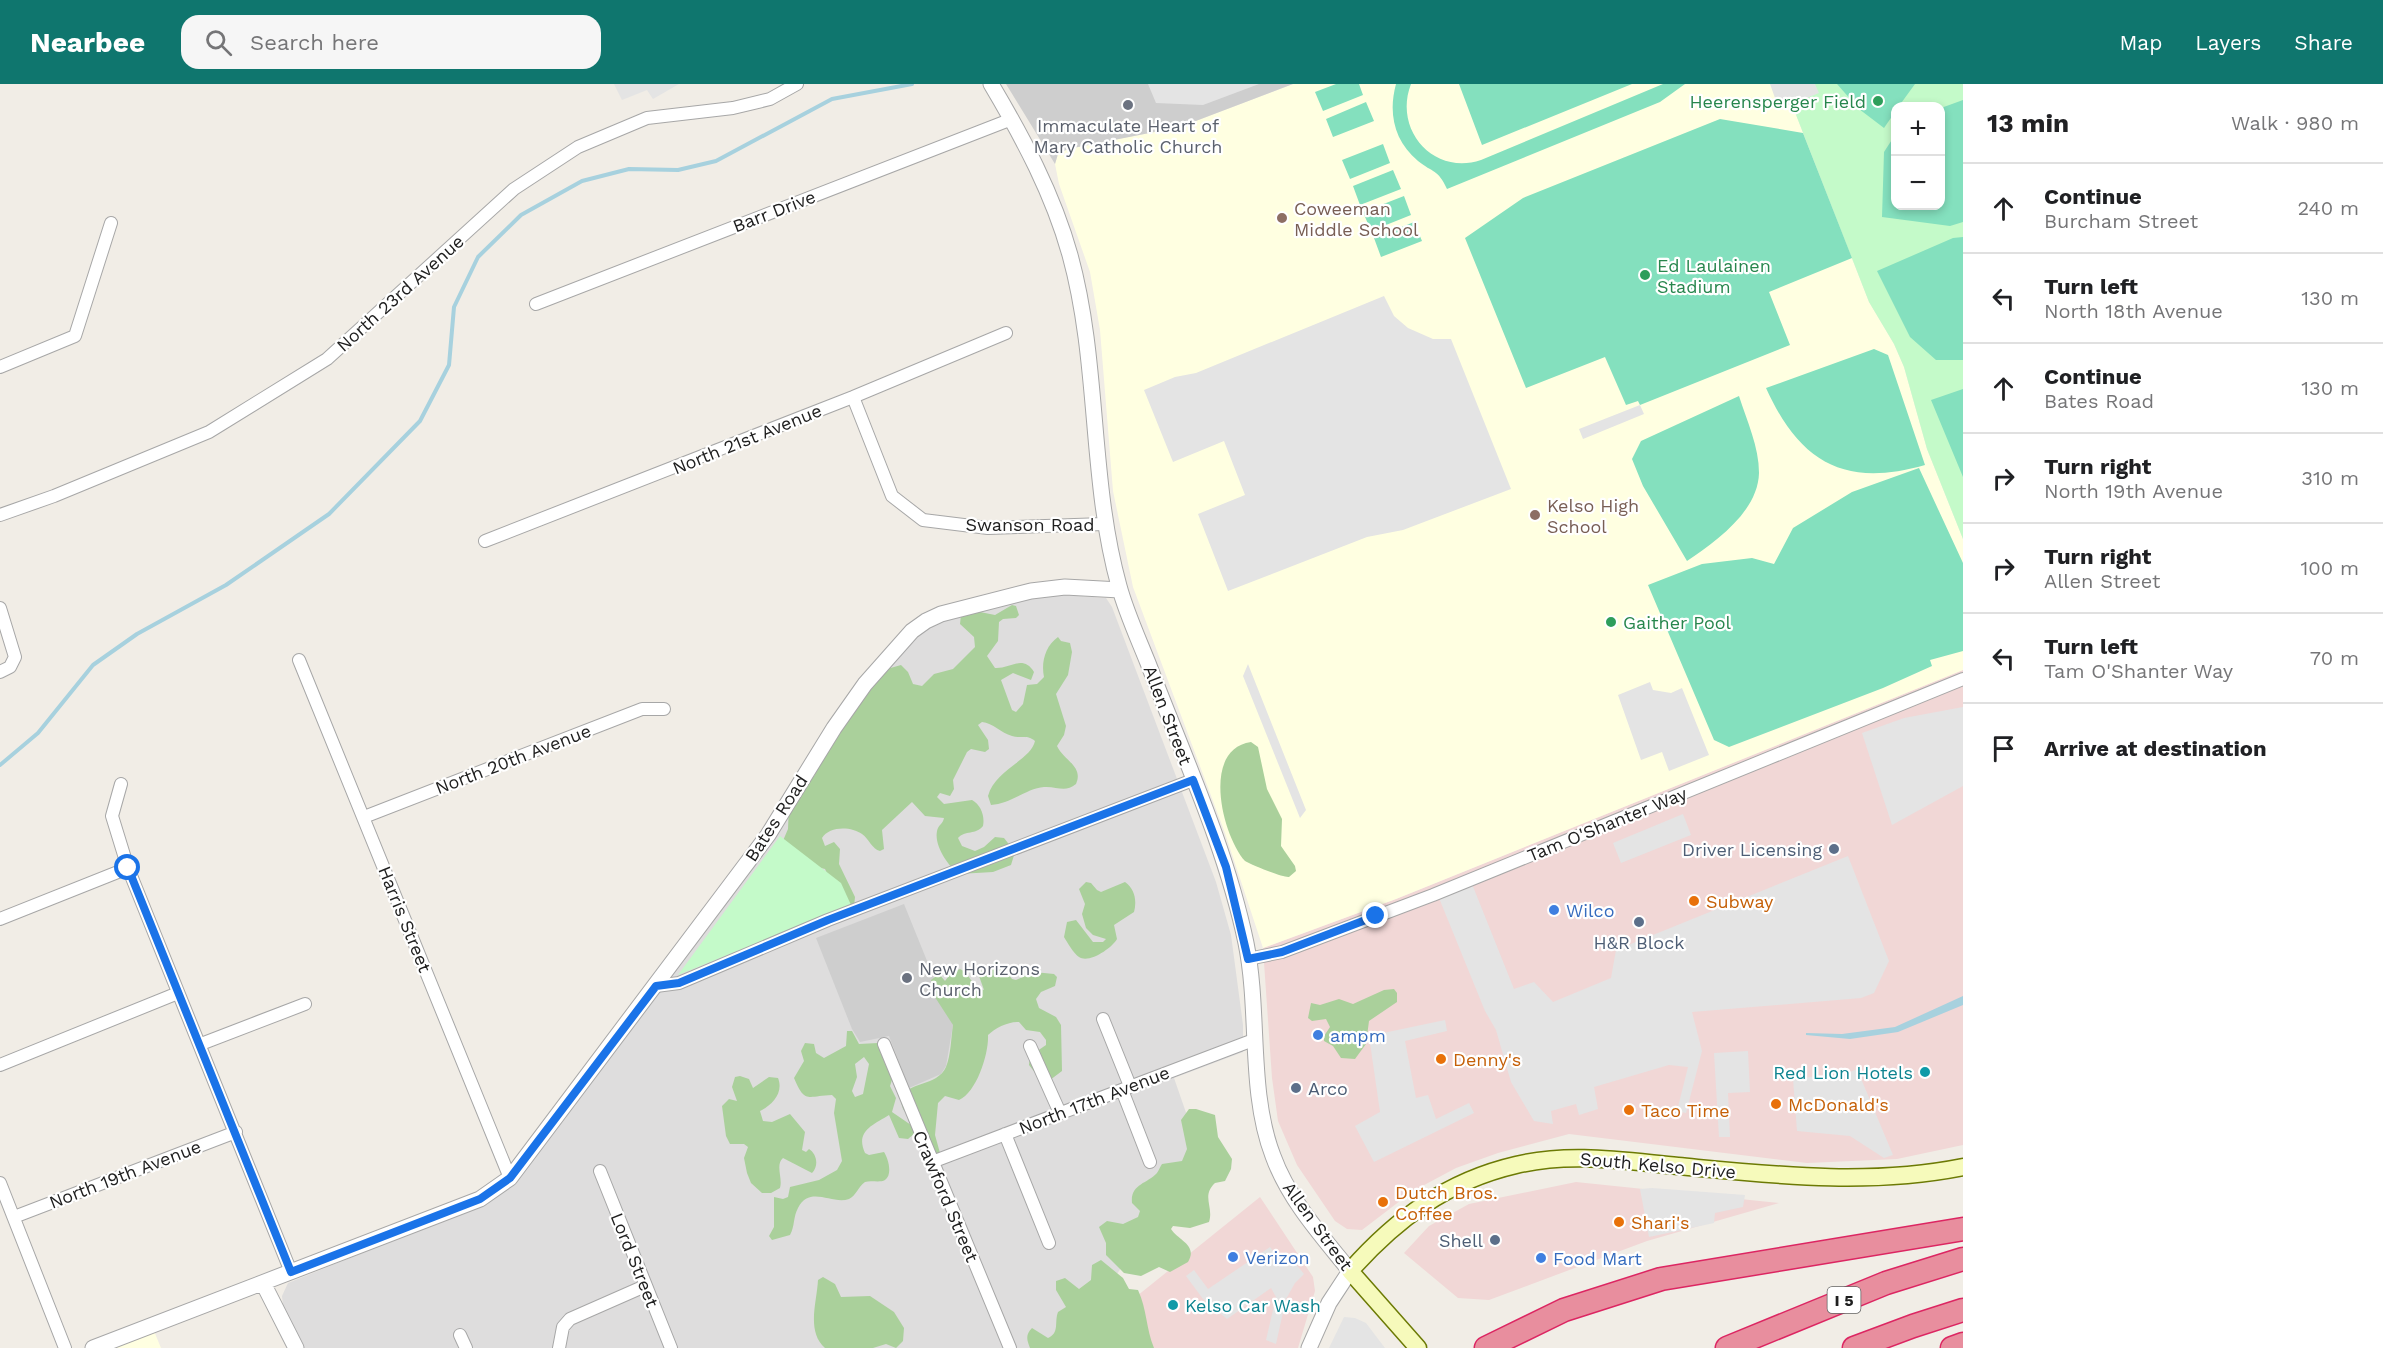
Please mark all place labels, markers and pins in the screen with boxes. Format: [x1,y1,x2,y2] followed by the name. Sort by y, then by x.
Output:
[1690,91,1866,112] place label: Heerensperger Field
[1871,94,1885,108] marker: Heerensperger Field
[1121,98,1135,112] marker: Immaculate Heart of Mary Catholic Church
[1034,115,1222,157] place label: Immaculate Heart of Mary Catholic Church
[1294,198,1419,240] place label: Coweeman Middle School
[1275,211,1289,225] marker: Coweeman Middle School
[1657,255,1771,297] place label: Ed Laulainen Stadium
[1638,268,1652,282] marker: Ed Laulainen Stadium
[1547,495,1639,537] place label: Kelso High School
[1528,508,1542,522] marker: Kelso High School
[1623,612,1732,633] place label: Gaither Pool
[1604,615,1618,629] marker: Gaither Pool
[1682,839,1822,860] place label: Driver Licensing
[1827,842,1841,856] marker: Driver Licensing
[1706,891,1774,912] place label: Subway
[1687,894,1701,908] marker: Subway
[1566,900,1614,921] place label: Wilco
[1547,903,1561,917] marker: Wilco
[1632,915,1646,929] marker: H&R Block
[1594,932,1684,953] place label: H&R Block
[919,958,1040,1000] place label: New Horizons Church
[900,971,914,985] marker: New Horizons Church
[1330,1025,1386,1046] place label: ampm
[1311,1028,1325,1042] marker: ampm
[1453,1049,1521,1070] place label: Denny's
[1434,1052,1448,1066] marker: Denny's
[1773,1062,1913,1083] place label: Red Lion Hotels
[1918,1065,1932,1079] marker: Red Lion Hotels
[1308,1078,1348,1099] place label: Arco
[1289,1081,1303,1095] marker: Arco
[1788,1094,1889,1115] place label: McDonald's
[1769,1097,1783,1111] marker: McDonald's
[1641,1100,1730,1121] place label: Taco Time
[1622,1103,1636,1117] marker: Taco Time
[1395,1182,1498,1224] place label: Dutch Bros. Coffee
[1376,1195,1390,1209] marker: Dutch Bros. Coffee
[1631,1212,1689,1233] place label: Shari's
[1612,1215,1626,1229] marker: Shari's
[1439,1230,1483,1251] place label: Shell
[1488,1233,1502,1247] marker: Shell
[1245,1247,1310,1268] place label: Verizon
[1553,1248,1642,1269] place label: Food Mart
[1226,1250,1240,1264] marker: Verizon
[1534,1251,1548,1265] marker: Food Mart
[1185,1295,1321,1316] place label: Kelso Car Wash
[1166,1298,1180,1312] marker: Kelso Car Wash

